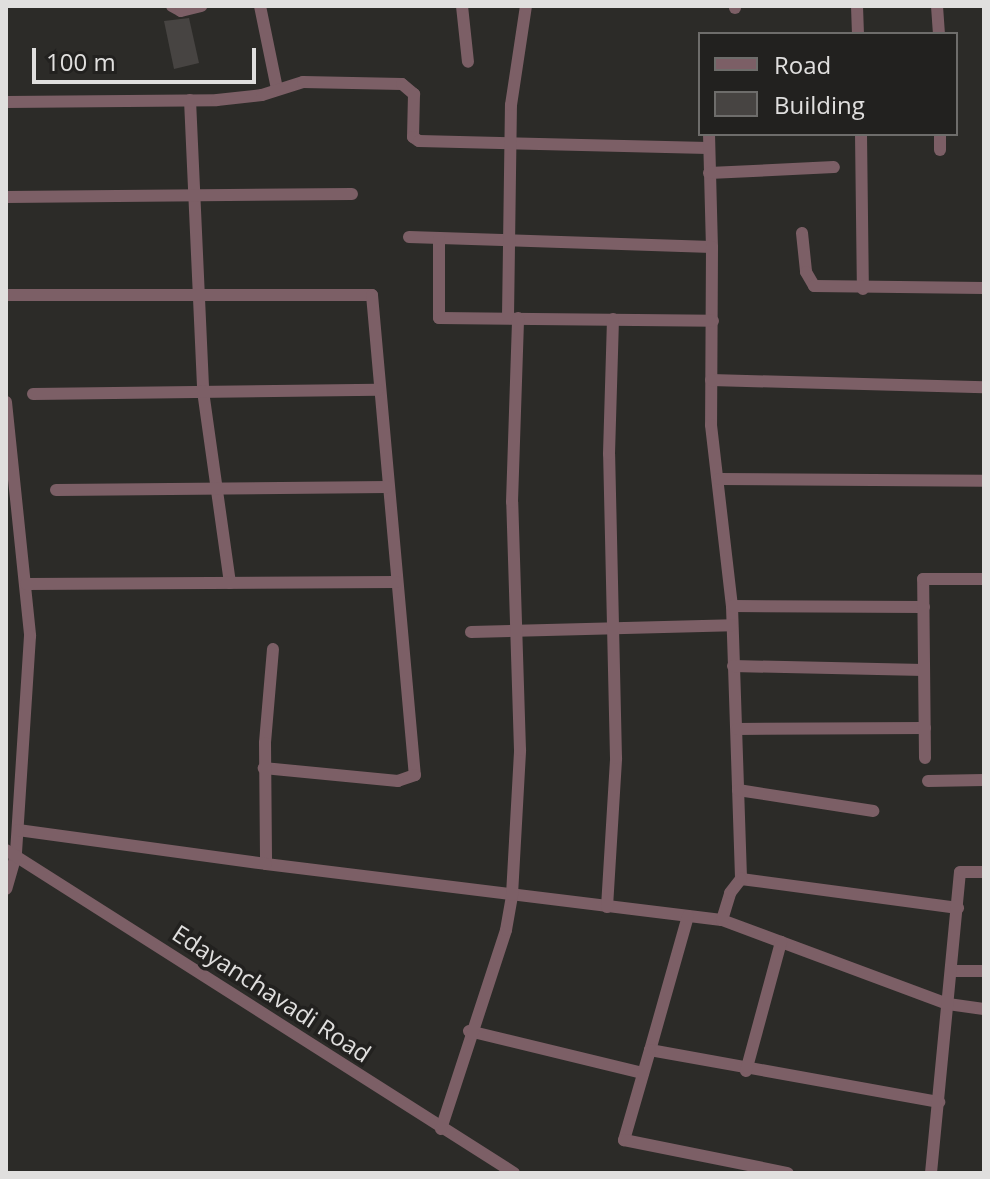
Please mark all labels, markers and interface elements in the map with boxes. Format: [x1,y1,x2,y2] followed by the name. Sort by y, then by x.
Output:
[36,32,260,82] scale bar
[698,32,958,136] legend
[46,45,116,78] text: 100 m
[774,48,831,81] text: Road
[774,88,865,121] text: Building
[167,918,377,1068] street label: Edayanchavadi Road

